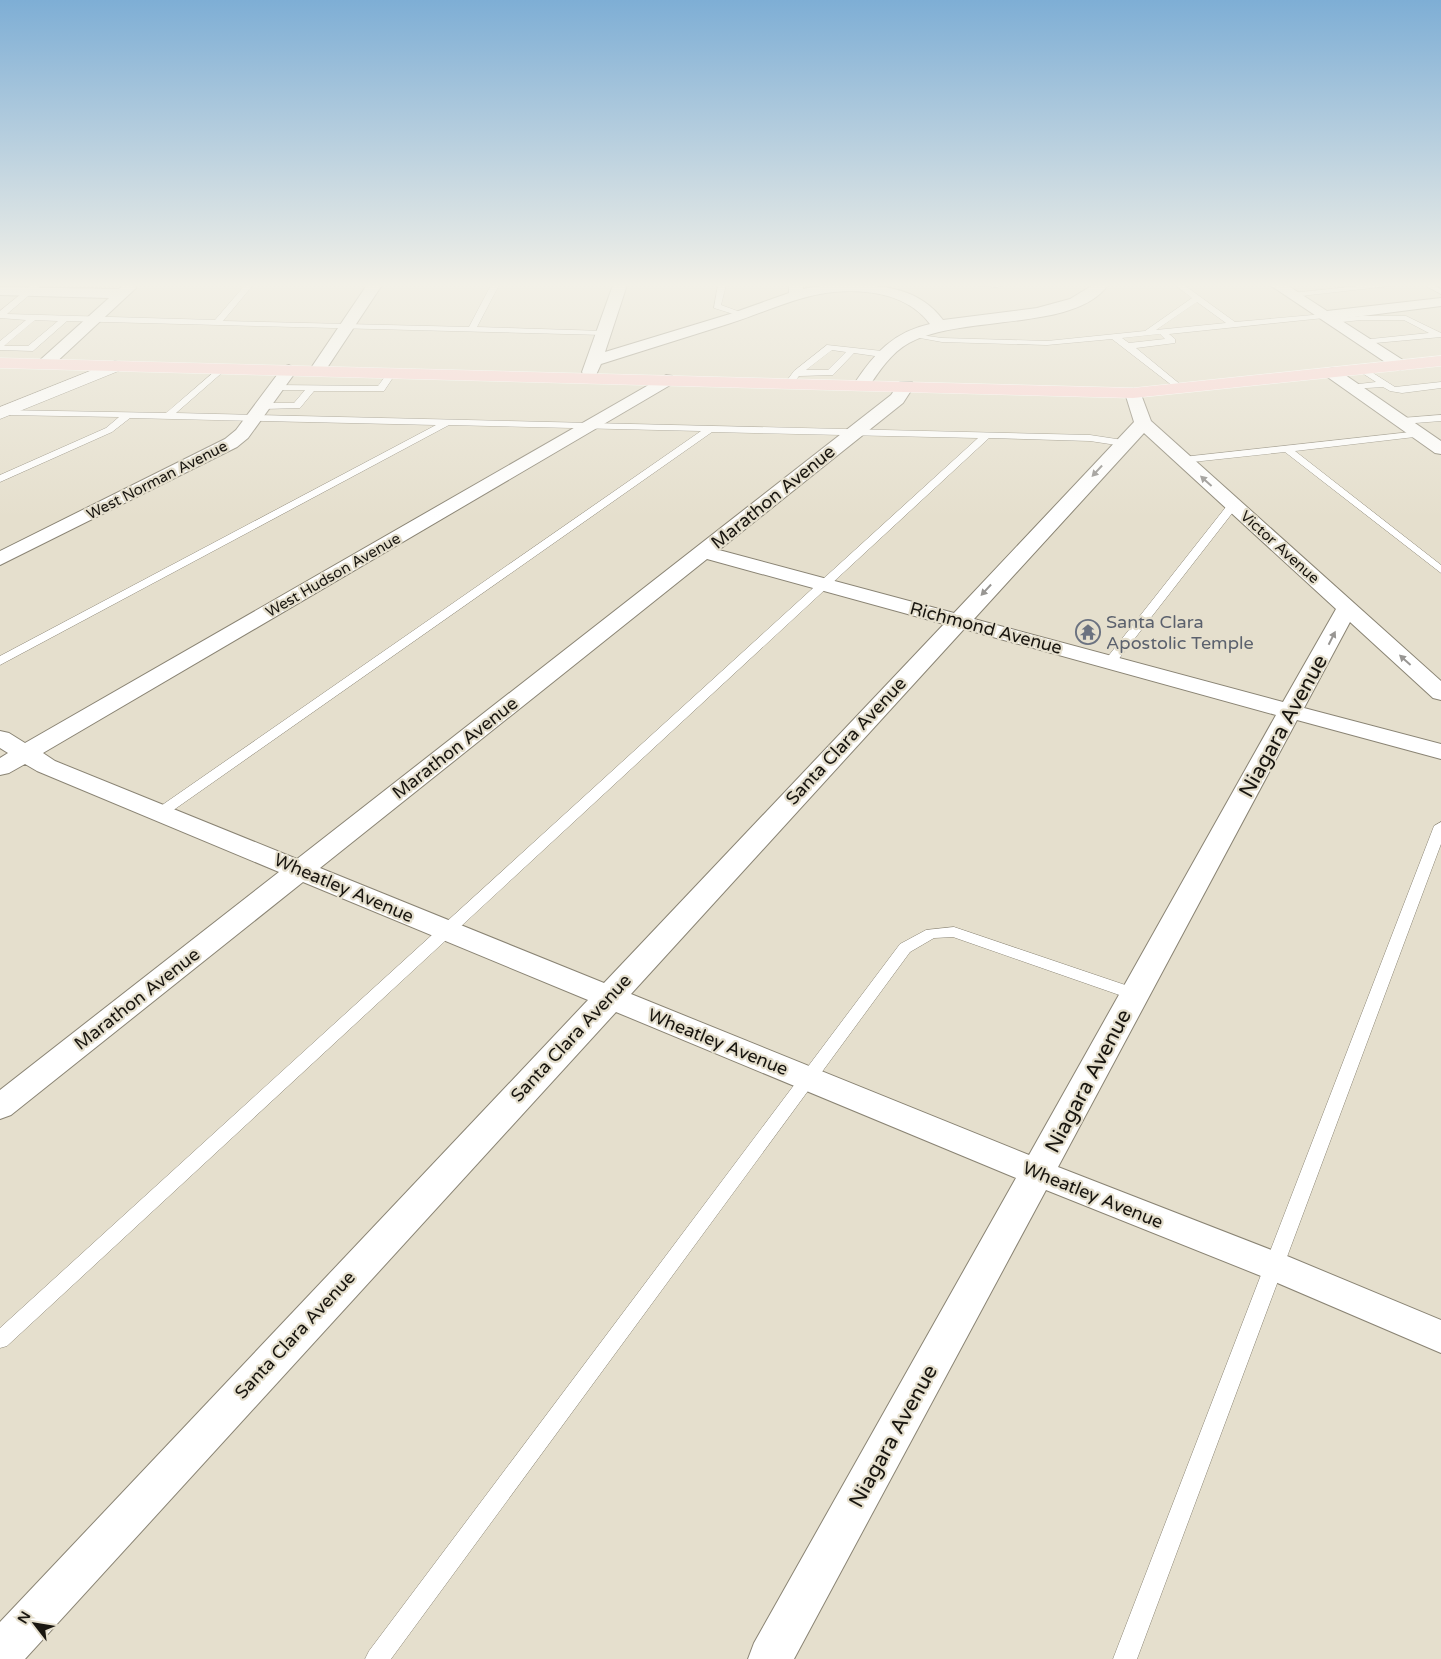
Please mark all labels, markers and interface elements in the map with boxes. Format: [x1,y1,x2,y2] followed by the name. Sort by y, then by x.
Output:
[84,437,230,523] street label: West Norman Avenue
[707,440,839,554] street label: Marathon Avenue
[1091,464,1103,476] one-way arrow
[1201,475,1213,487] one-way arrow
[1237,507,1323,587] street label: Victor Avenue
[262,529,404,621] street label: West Hudson Avenue
[980,583,992,595] one-way arrow
[907,597,1065,659] street label: Richmond Avenue
[1106,611,1254,654] place label: Santa Clara Apostolic Temple
[1075,619,1101,645] temple icon: Santa Clara Apostolic Temple
[1328,631,1336,645] one-way arrow
[1234,650,1333,802] street label: Niagara Avenue
[1399,654,1411,666] one-way arrow
[781,672,911,810] street label: Santa Clara Avenue
[388,692,522,804] street label: Marathon Avenue
[271,849,417,927] street label: Wheatley Avenue
[70,943,204,1055] street label: Marathon Avenue
[506,969,636,1107] street label: Santa Clara Avenue
[645,1004,791,1080] street label: Wheatley Avenue
[1040,1005,1137,1157] street label: Niagara Avenue
[1020,1157,1166,1233] street label: Wheatley Avenue
[230,1266,360,1404] street label: Santa Clara Avenue
[844,1360,943,1512] street label: Niagara Avenue
[10,1599,60,1649] north arrow
[14,1608,34,1627] text: N

